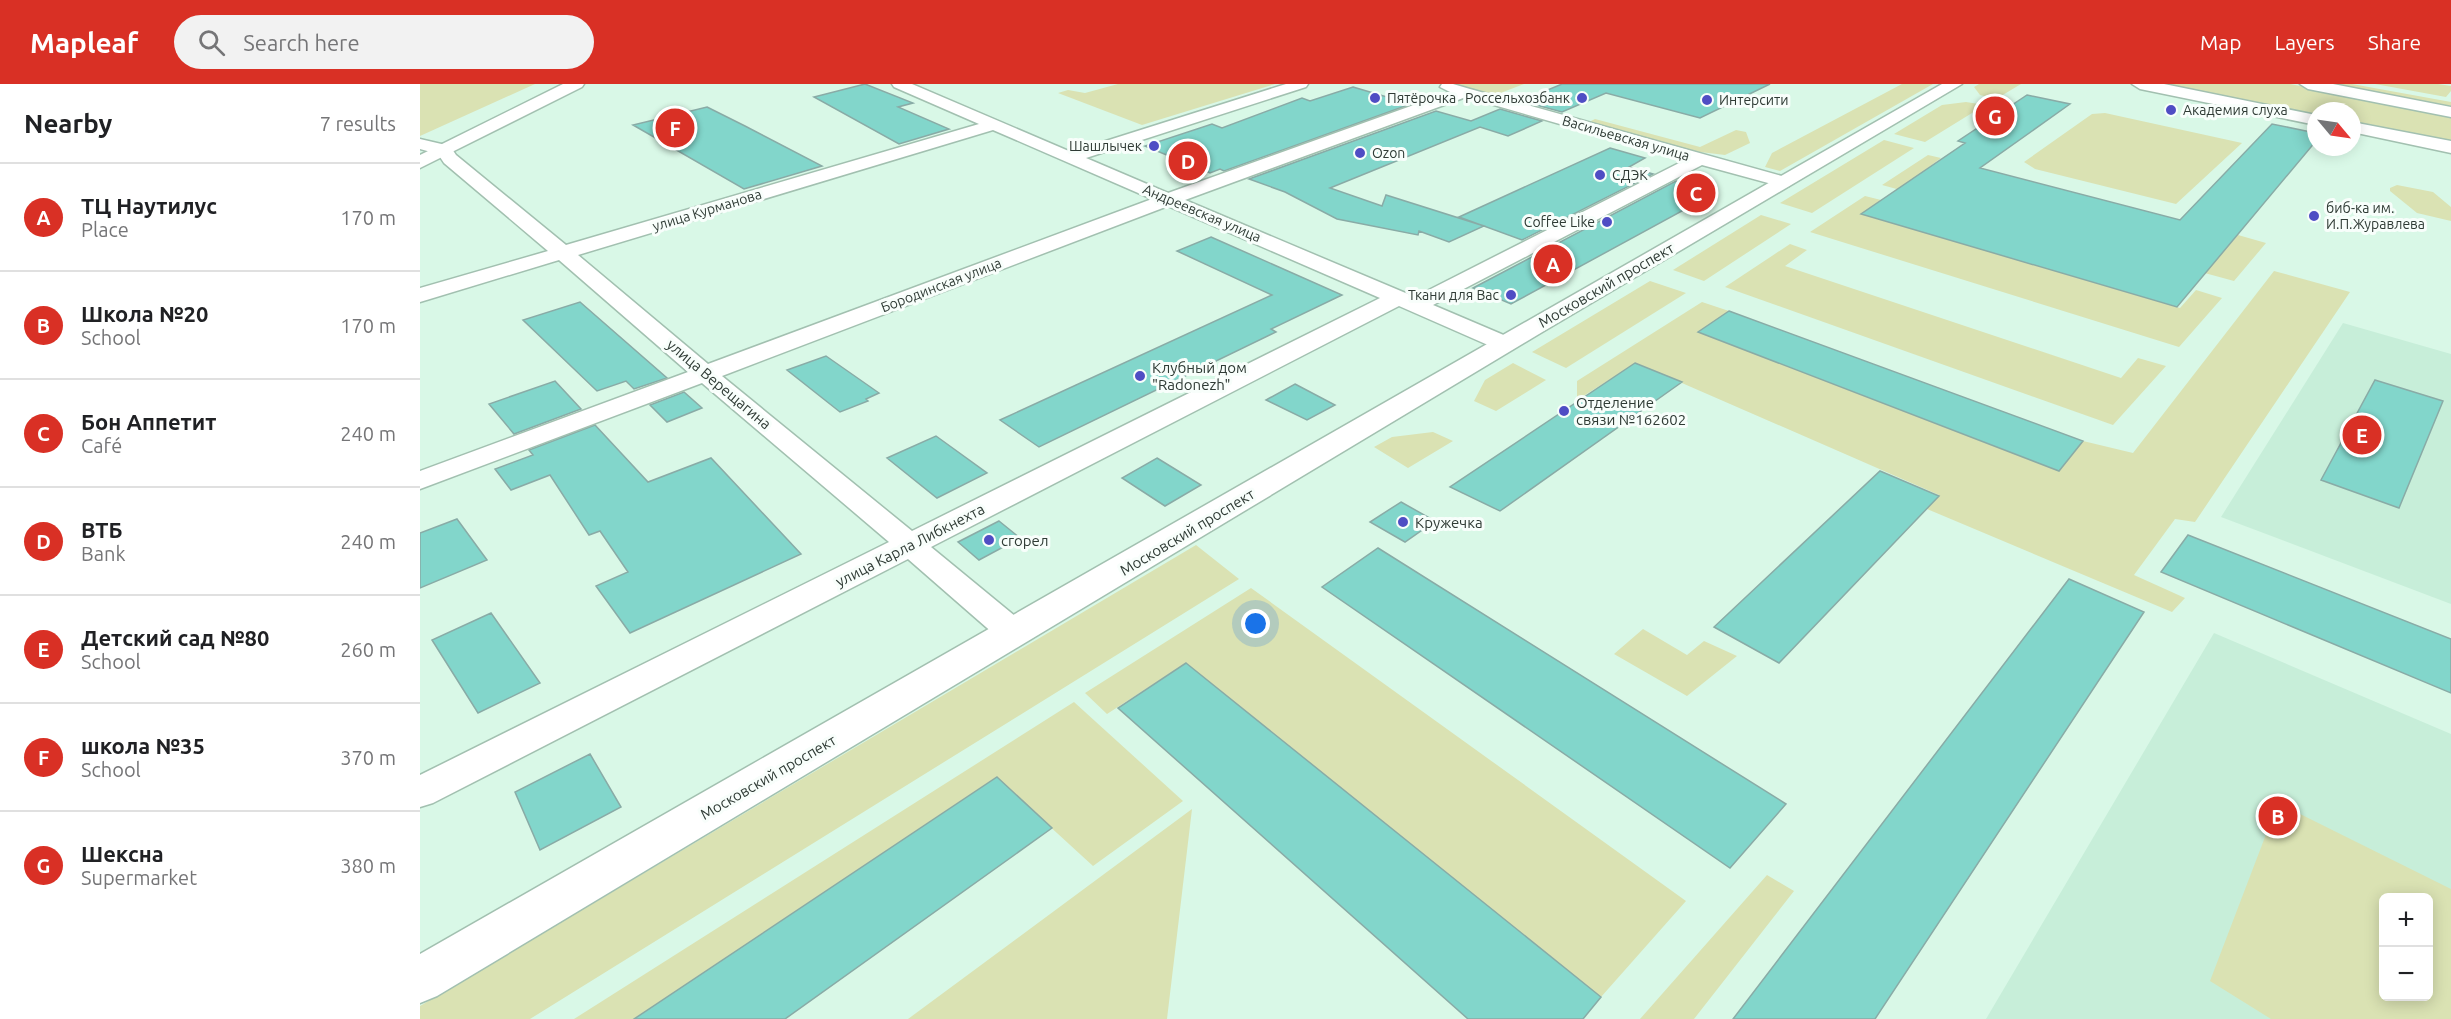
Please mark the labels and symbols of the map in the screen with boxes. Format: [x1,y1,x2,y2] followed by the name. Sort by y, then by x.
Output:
[1387,90,1456,106] place label: Пятёрочка
[1465,90,1570,106] place label: Россельхозбанк
[1368,91,1382,105] marker: Пятёрочка
[1575,91,1589,105] marker: Россельхозбанк
[1719,92,1789,108] place label: Интерсити
[1700,93,1714,107] marker: Интерсити
[1976,93,2014,138] pin: G
[2183,102,2288,118] place label: Академия слуха
[2307,102,2361,156] north arrow
[2164,103,2178,117] marker: Академия слуха
[656,106,694,150] pin: F
[1560,112,1692,164] street label: Васильевская улица
[1069,138,1142,154] place label: Шашлычек
[1168,138,1208,184] pin: D
[1147,139,1161,153] marker: Шашлычек
[1372,145,1405,161] place label: Ozon
[1353,146,1367,160] marker: Ozon
[1612,167,1648,183] place label: СДЭК
[1593,168,1607,182] marker: СДЭК
[1676,170,1716,216] pin: C
[1141,181,1263,245] street label: Андреевская улица
[651,186,763,234] street label: улица Курманова
[2326,200,2425,232] place label: биб-ка им. И.П.Журавлева
[2307,209,2321,223] marker: биб-ка им. И.П.Журавлева
[1524,214,1595,230] place label: Coffee Like
[1600,215,1614,229] marker: Coffee Like
[1535,239,1677,331] street label: Московский проспект
[1534,242,1572,286] pin: A
[878,255,1004,315] street label: Бородинская улица
[1408,287,1499,303] place label: Ткани для Вас
[1504,288,1518,302] marker: Ткани для Вас
[663,335,775,433] street label: улица Верещагина
[1152,359,1247,393] place label: Клубный дом "Radonezh"
[1133,369,1147,383] marker: Клубный дом "Radonezh"
[1576,394,1686,428] place label: Отделение связи №162602
[1557,404,1571,418] marker: Отделение связи №162602
[2342,412,2382,458] pin: E
[1117,485,1257,579] street label: Московский проспект
[833,500,987,590] street label: улица Карла Либкнехта
[1415,514,1483,531] place label: Кружечка
[1396,515,1410,529] marker: Кружечка
[1001,532,1049,549] place label: сгорел
[982,533,996,547] marker: сгорел
[1241,609,1270,638] your location
[697,731,839,823] street label: Московский проспект
[2258,794,2298,838] pin: B

